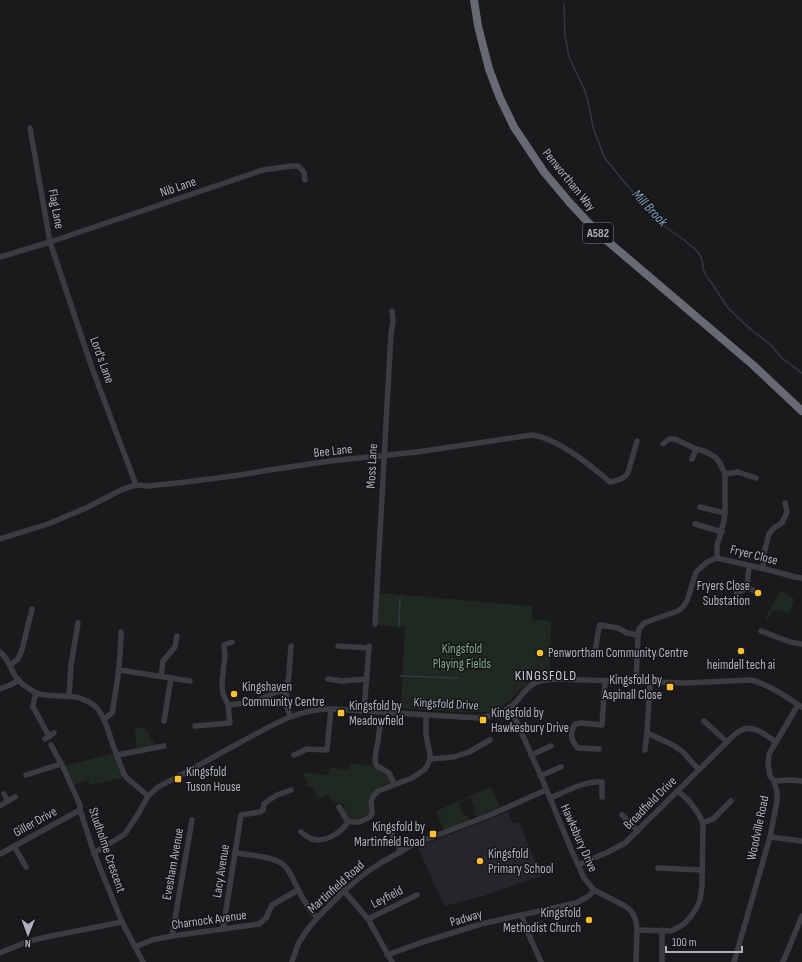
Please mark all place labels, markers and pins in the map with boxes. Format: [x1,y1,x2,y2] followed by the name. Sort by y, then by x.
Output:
[697,578,750,609] place label: Fryers Close Substation
[753,588,763,598] marker: Fryers Close Substation
[548,645,688,661] place label: Penwortham Community Centre
[736,646,746,656] marker: heimdell tech ai
[535,648,545,658] marker: Penwortham Community Centre
[707,657,775,673] place label: heimdell tech ai
[601,672,662,703] place label: Kingsfold by Aspinall Close
[242,679,325,710] place label: Kingshaven Community Centre
[665,682,675,692] marker: Kingsfold by Aspinall Close
[229,689,239,699] marker: Kingshaven Community Centre
[349,698,404,729] place label: Kingsfold by Meadowfield
[491,705,569,736] place label: Kingsfold by Hawkesbury Drive
[336,708,346,718] marker: Kingsfold by Meadowfield
[478,715,488,725] marker: Kingsfold by Hawkesbury Drive
[186,764,241,795] place label: Kingsfold Tuson House
[173,774,183,784] marker: Kingsfold Tuson House
[354,819,425,850] place label: Kingsfold by Martinfield Road
[428,829,438,839] marker: Kingsfold by Martinfield Road
[488,846,553,877] place label: Kingsfold Primary School
[475,856,485,866] marker: Kingsfold Primary School
[503,905,581,936] place label: Kingsfold Methodist Church
[584,915,594,925] marker: Kingsfold Methodist Church

